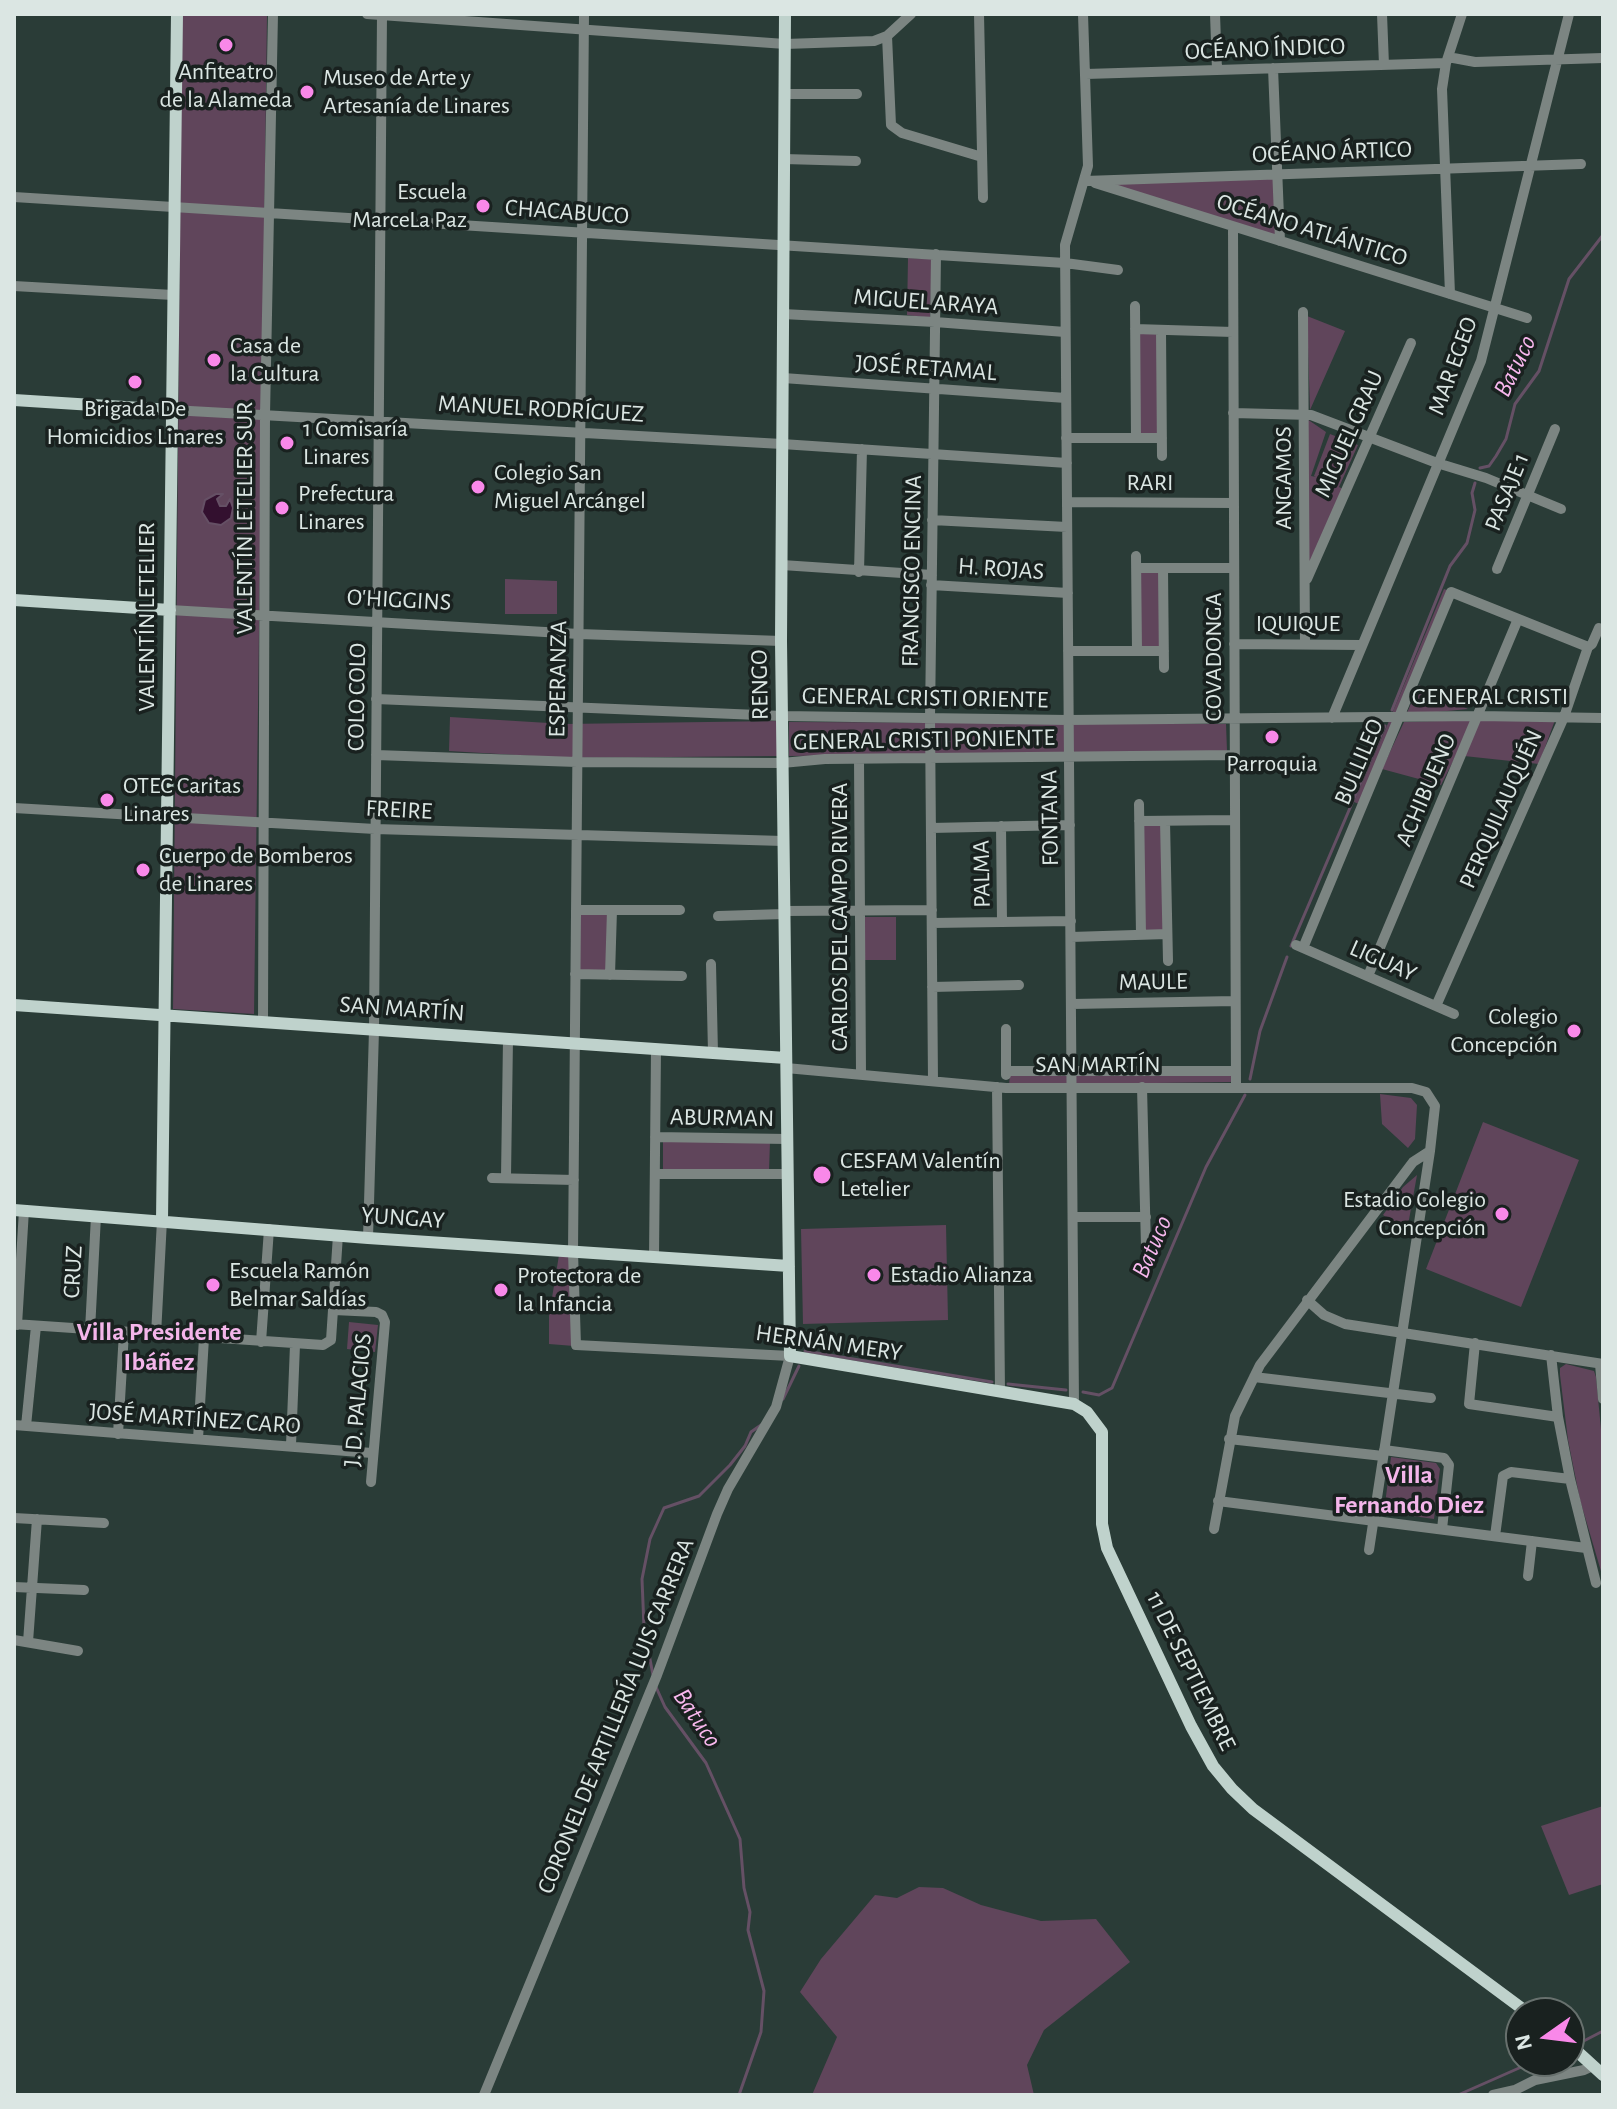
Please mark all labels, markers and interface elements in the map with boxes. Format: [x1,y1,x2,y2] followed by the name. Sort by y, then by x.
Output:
[1184,32,1346,66] street label: OCÉANO ÍNDICO
[217,36,235,54] marker: Anfiteatro de la Alameda
[160,58,292,114] place label: Anfiteatro de la Alameda
[323,64,510,120] place label: Museo de Arte y Artesanía de Linares
[298,83,316,101] marker: Museo de Arte y Artesanía de Linares
[1251,135,1413,169] street label: OCÉANO ÁRTICO
[352,178,467,234] place label: Escuela MarceLa Paz
[1213,187,1411,273] street label: OCÉANO ATLÁNTICO
[504,193,630,231] street label: CHACABUCO
[474,197,492,215] marker: Escuela MarceLa Paz
[853,283,999,321] street label: MIGUEL ARAYA
[1422,313,1484,419] street label: MAR EGEO
[1487,330,1543,402] water label: Batuco
[230,332,320,388] place label: Casa de la Cultura
[855,349,997,387] street label: JOSÉ RETAMAL
[205,351,223,369] marker: Casa de la Cultura
[1308,366,1390,502] street label: MIGUEL GRAU
[126,373,144,391] marker: Brigada De Homicidios Linares
[437,389,645,429] street label: MANUEL RODRÍGUEZ
[46,395,224,451] place label: Brigada De Homicidios Linares
[231,402,259,634] street label: VALENTÍN LETELIER SUR
[303,415,408,471] place label: 1 Comisaría Linares
[1270,426,1298,530] street label: ANGAMOS
[278,434,296,452] marker: 1 Comisaría Linares
[1478,449,1536,535] street label: PASAJE 1
[494,459,646,515] place label: Colegio San Miguel Arcángel
[1127,469,1173,497] street label: RARI
[896,475,928,667] street label: FRANCISCO ENCINA
[469,478,487,496] marker: Colegio San Miguel Arcángel
[298,480,394,536] place label: Prefectura Linares
[273,499,291,517] marker: Prefectura Linares
[133,522,161,712] street label: VALENTÍN LETELIER
[957,552,1045,586] street label: H. ROJAS
[346,583,452,617] street label: O'HIGGINS
[1200,592,1228,722] street label: COVADONGA
[1256,610,1340,638] street label: IQUIQUE
[543,620,573,738] street label: ESPERANZA
[342,643,372,751] street label: COLO COLO
[745,649,775,721] street label: RENGO
[802,681,1048,715] street label: GENERAL CRISTI ORIENTE
[1412,683,1568,711] street label: GENERAL CRISTI
[1328,715,1390,809] street label: BULLILEO
[793,723,1055,757] street label: GENERAL CRISTI PONIENTE
[1453,725,1549,893] street label: PERQUILAUQUÉN
[1263,728,1281,746] marker: Parroquia
[1389,729,1463,851] street label: ACHIBUENO
[1226,750,1318,778] place label: Parroquia
[1035,770,1065,866] street label: FONTANA
[123,772,241,828] place label: OTEC Caritas Linares
[826,783,854,1051] street label: CARLOS DEL CAMPO RIVERA
[98,791,116,809] marker: OTEC Caritas Linares
[365,794,433,826] street label: FREIRE
[967,840,997,908] street label: PALMA
[159,842,353,898] place label: Cuerpo de Bomberos de Linares
[134,861,152,879] marker: Cuerpo de Bomberos de Linares
[1345,934,1421,988] street label: LIGUAY
[1118,967,1188,997] street label: MAULE
[338,990,466,1028] street label: SAN MARTÍN
[1451,1003,1558,1059] place label: Colegio Concepción
[1565,1022,1583,1040] marker: Colegio Concepción
[1035,1051,1161,1079] street label: SAN MARTÍN
[670,1103,774,1133] street label: ABURMAN
[840,1147,1001,1203] place label: CESFAM Valentín Letelier
[811,1164,833,1186] marker: CESFAM Valentín Letelier
[1343,1186,1486,1242] place label: Estadio Colegio Concepción
[360,1201,446,1235] street label: YUNGAY
[1493,1205,1511,1223] marker: Estadio Colegio Concepción
[1125,1211,1179,1283] water label: Batuco
[57,1245,89,1299] street label: CRUZ
[229,1257,370,1313] place label: Escuela Ramón Belmar Saldías
[890,1261,1033,1289] place label: Estadio Alianza
[517,1262,641,1318] place label: Protectora de la Infancia
[865,1266,883,1284] marker: Estadio Alianza
[204,1276,222,1294] marker: Escuela Ramón Belmar Saldías
[492,1281,510,1299] marker: Protectora de la Infancia
[76,1316,242,1378] district label: Villa Presidente Ibáñez
[754,1318,904,1368] street label: HERNÁN MERY
[338,1332,378,1468] street label: J. D. PALACIOS
[88,1397,302,1441] street label: JOSÉ MARTÍNEZ CARO
[1334,1459,1484,1520] district label: Villa Fernando Diez
[531,1534,701,1898] street label: CORONEL DE ARTILLERÍA LUIS CARRERA
[1140,1587,1242,1755] street label: 11 DE SEPTIEMBRE
[666,1682,728,1754] water label: Batuco
[1505,1997,1585,2077] north arrow
[1511,2032,1536,2052] text: N

